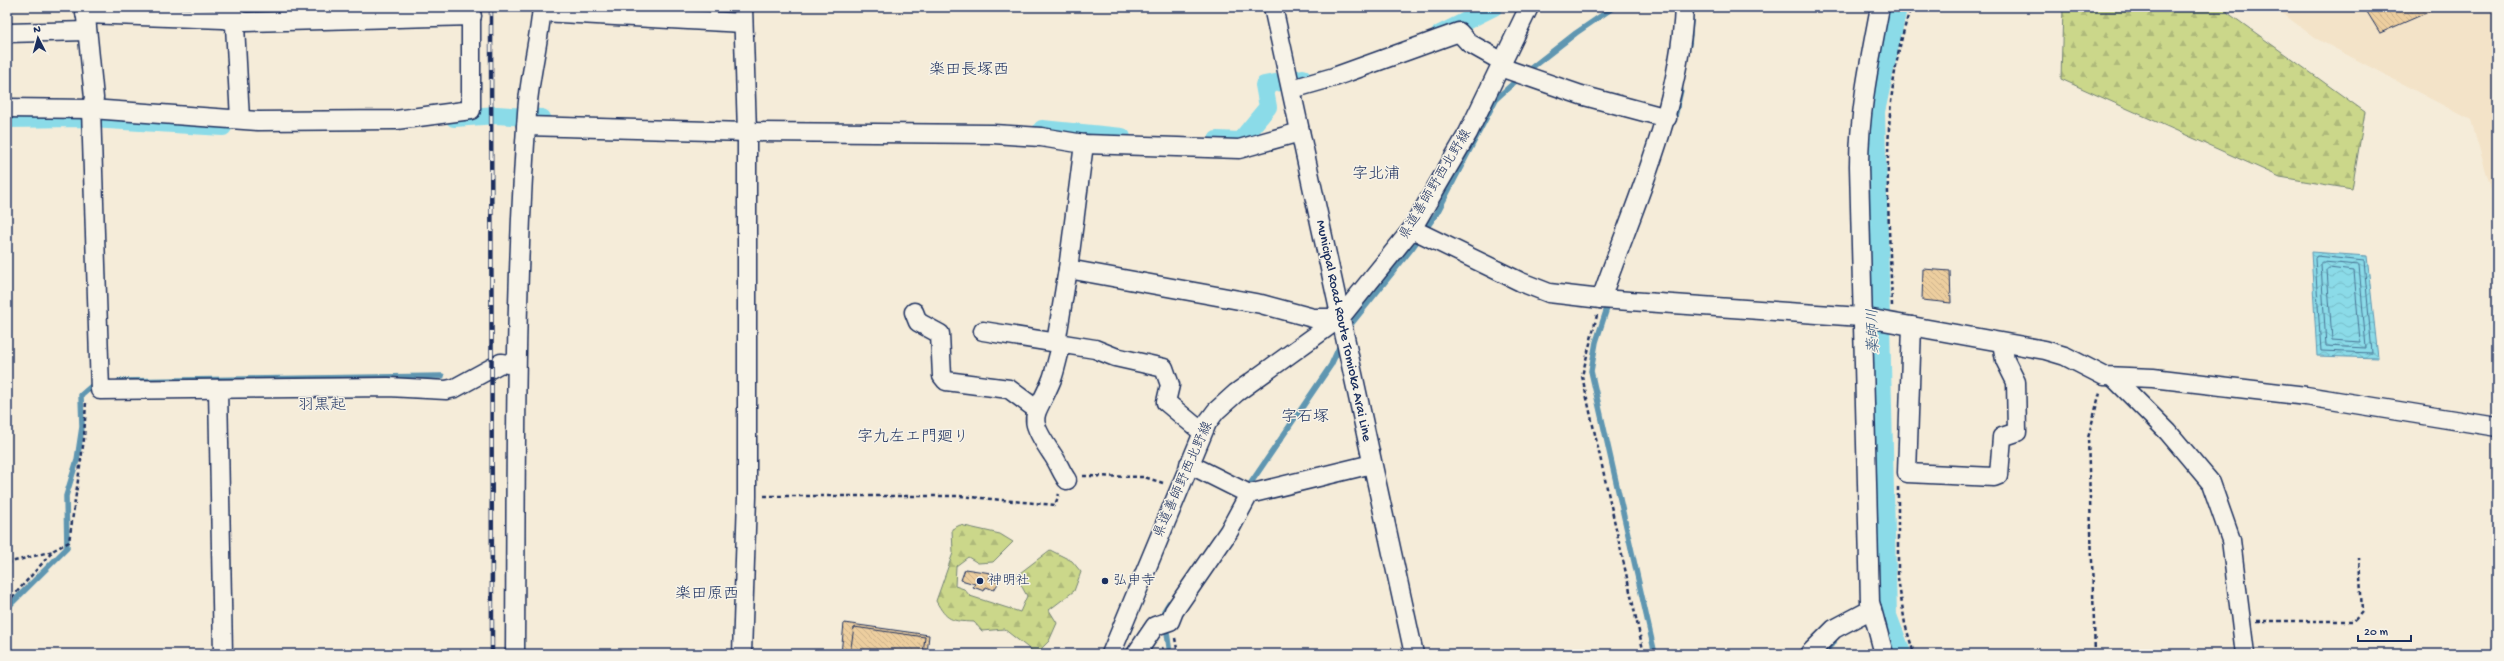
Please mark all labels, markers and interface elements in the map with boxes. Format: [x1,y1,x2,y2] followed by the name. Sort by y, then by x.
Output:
[18,18,58,58] north arrow
[33,24,41,36] text: N
[929,61,1009,81] district label: 楽田長塚西
[1396,127,1476,243] street label: 県道善師野西北野線
[1352,165,1400,185] district label: 字北浦
[1311,219,1375,444] street label: Municipal Road Route Tomioka Arai Line
[1864,308,1883,354] water label: 薬師川
[298,396,346,416] district label: 羽黒起
[1281,408,1329,428] district label: 字石塚
[1151,419,1217,541] street label: 県道善師野西北野線
[857,428,969,448] district label: 字九左エ門廻り
[988,573,1030,590] place label: 神明社
[1113,573,1155,590] place label: 弘申寺
[975,576,985,586] marker: 神明社
[1100,576,1110,586] marker: 弘申寺
[675,585,739,605] district label: 楽田原西
[2358,617,2411,643] scale bar
[2364,626,2389,640] text: 20 m

